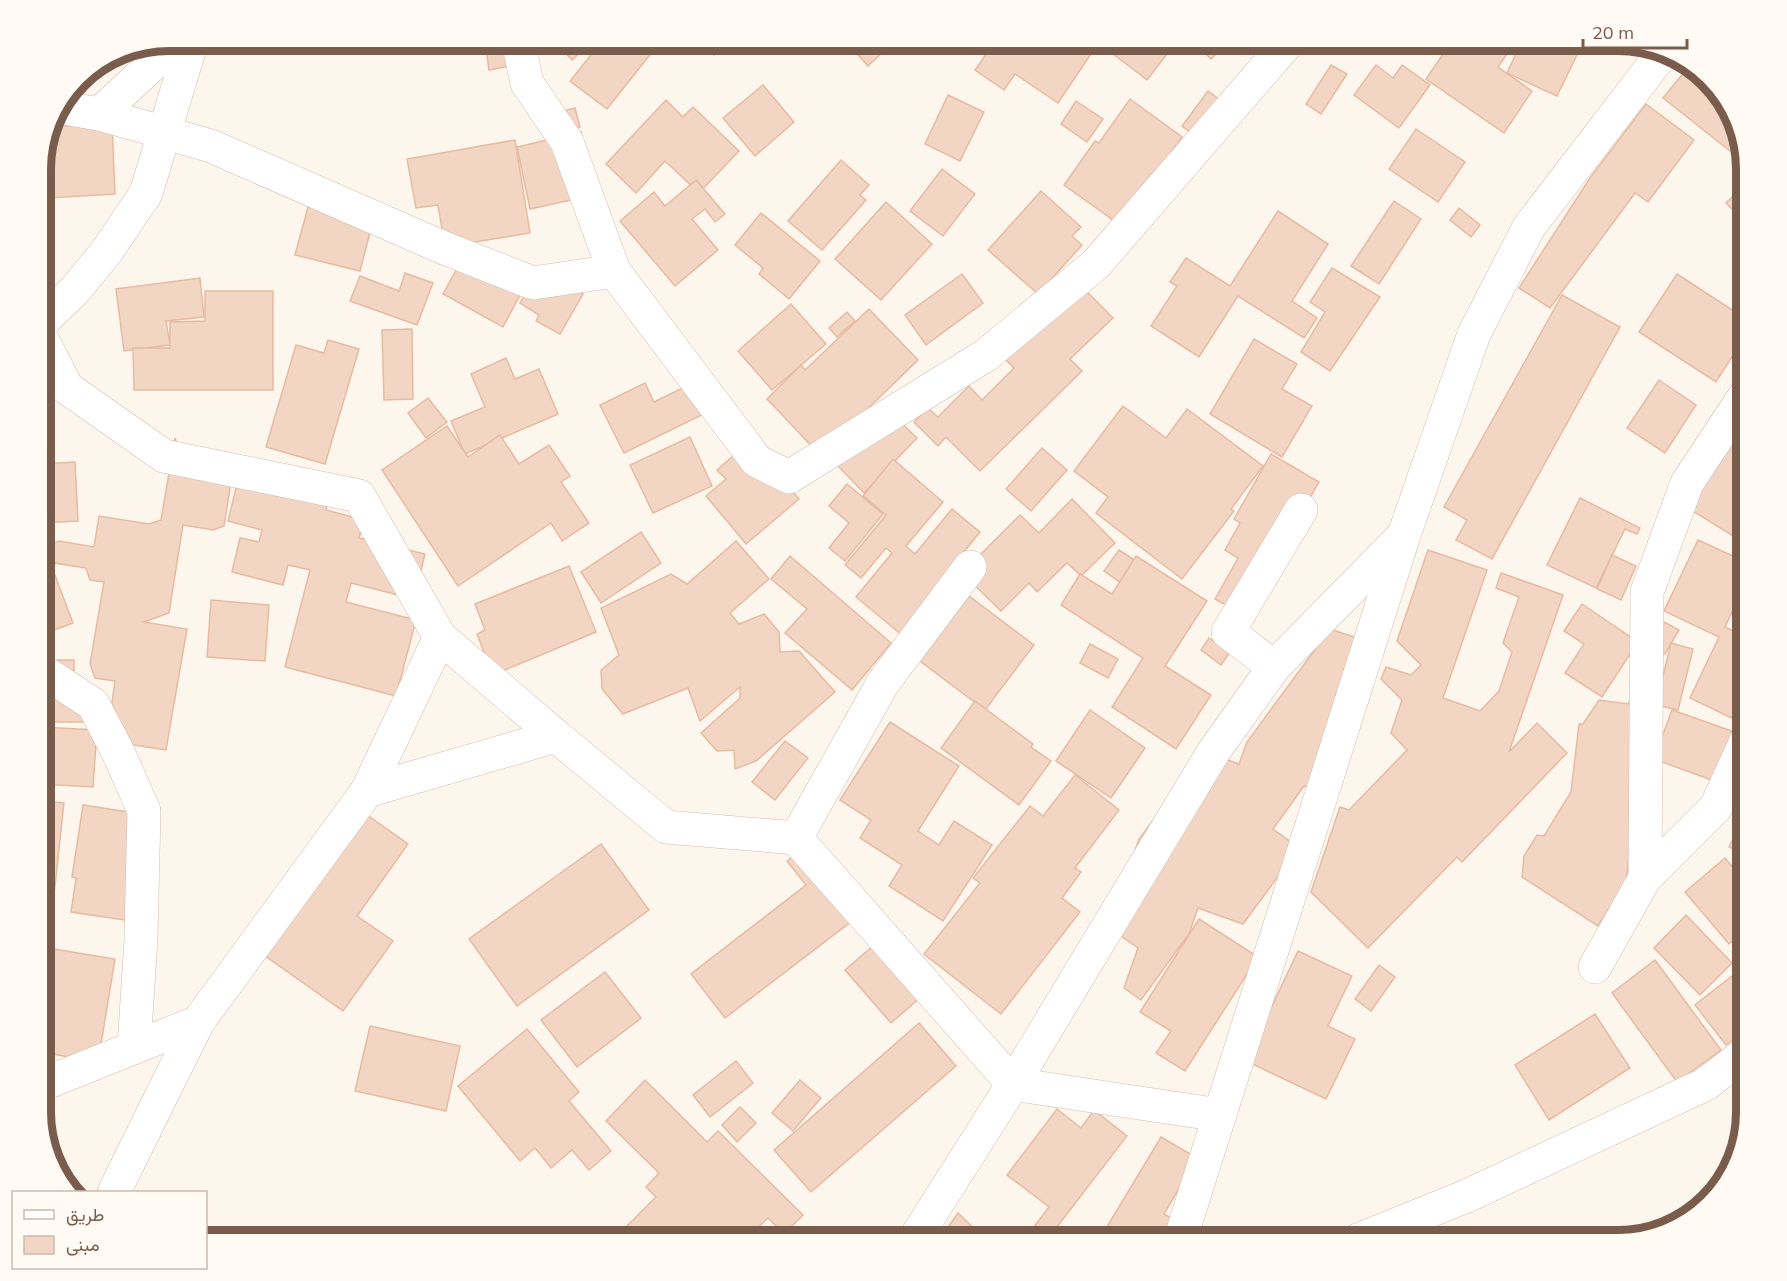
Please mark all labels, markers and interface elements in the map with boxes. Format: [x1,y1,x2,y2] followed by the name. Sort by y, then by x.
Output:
[1583,12,1686,50] scale bar
[1592,21,1634,44] text: 20 m
[12,1191,207,1269] legend
[66,1203,104,1226] text: طريق
[66,1233,100,1256] text: مبنى

